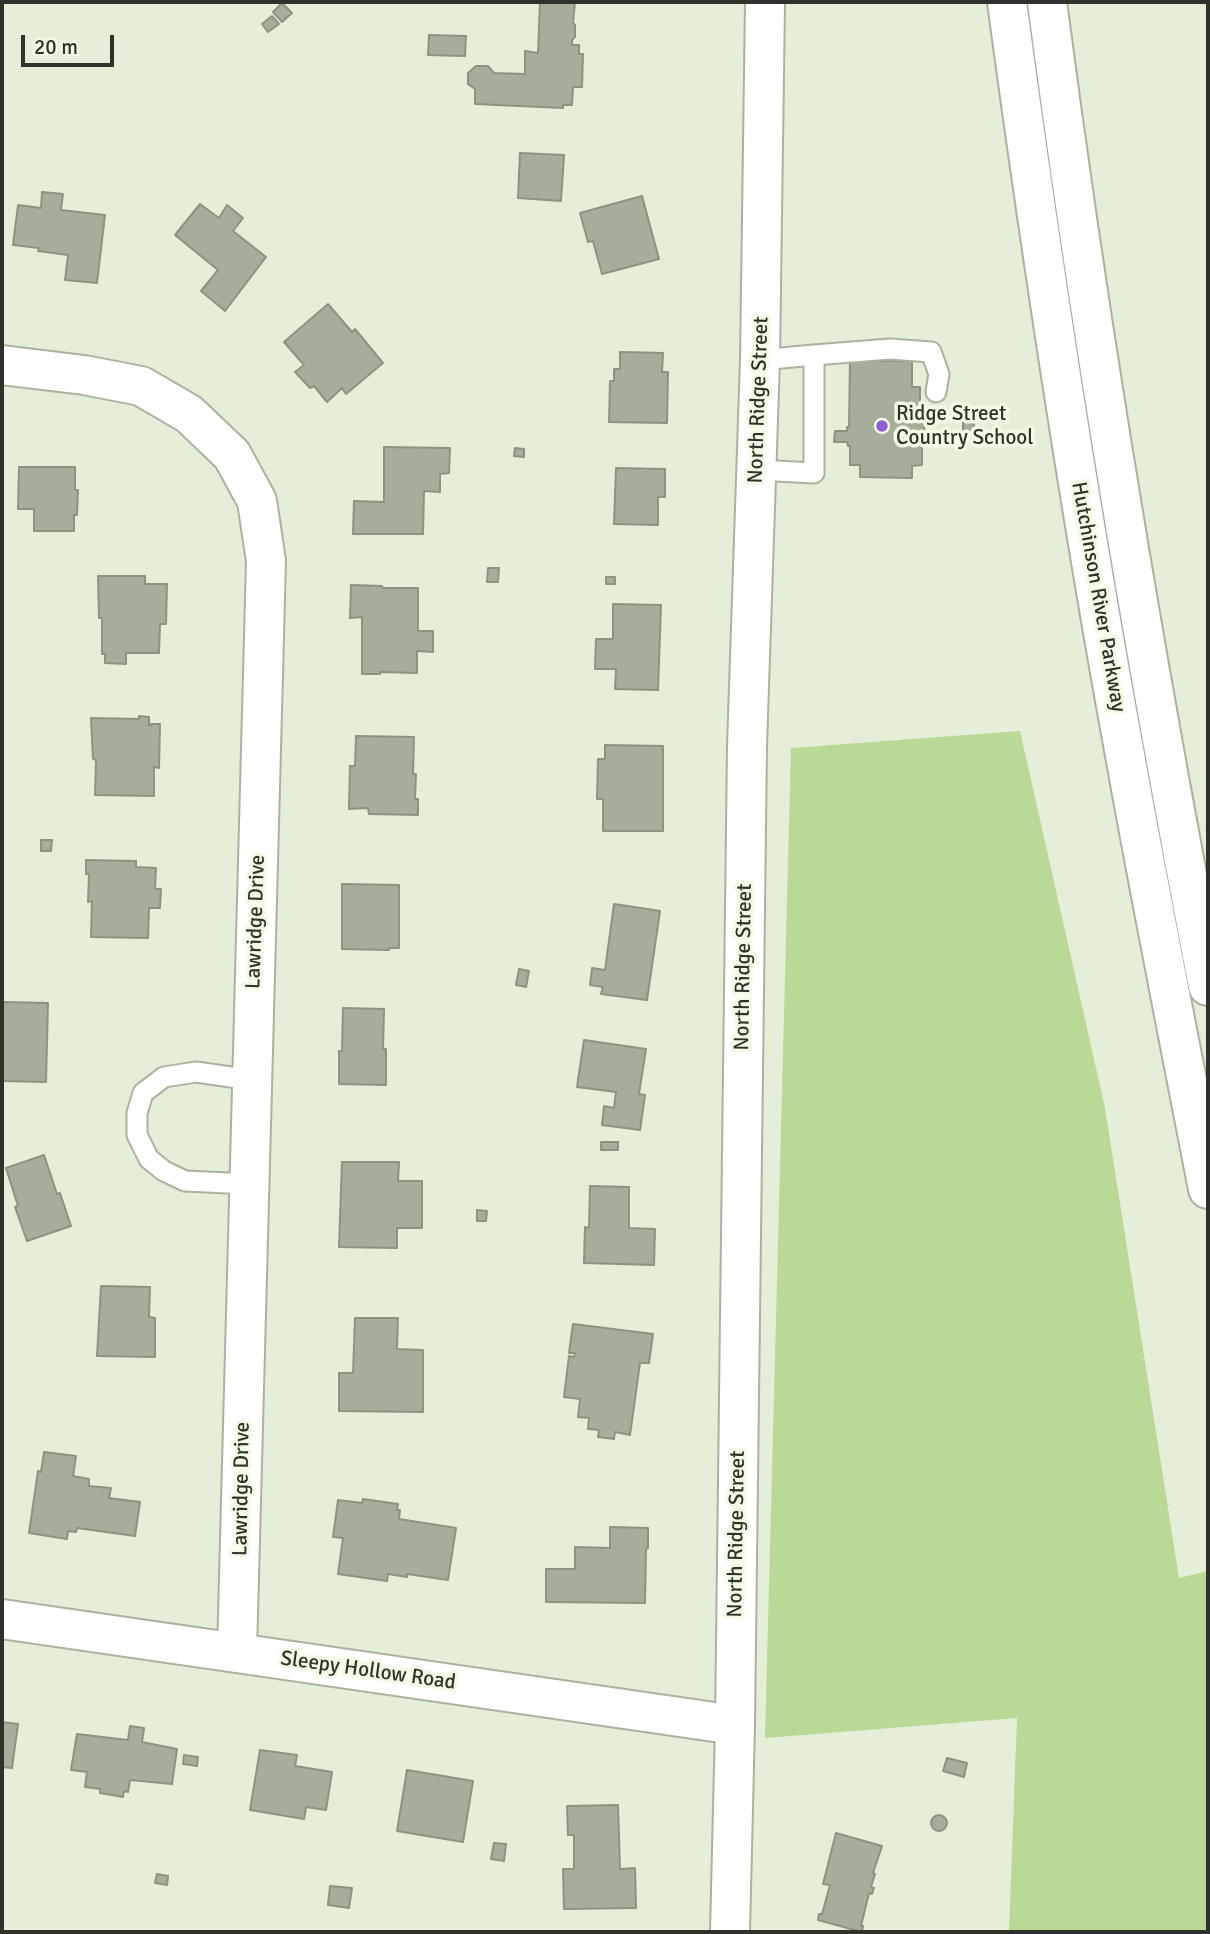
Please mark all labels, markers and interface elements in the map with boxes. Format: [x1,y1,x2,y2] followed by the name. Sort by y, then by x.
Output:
[24,21,117,65] scale bar
[34,34,78,60] text: 20 m
[743,316,775,484] street label: North Ridge Street
[896,401,1033,451] place label: Ridge Street Country School
[874,418,890,434] marker: Ridge Street Country School
[1065,480,1131,714] street label: Hutchinson River Parkway
[241,854,271,990] street label: Lawridge Drive
[730,883,758,1051] street label: North Ridge Street
[228,1422,256,1556] street label: Lawridge Drive
[723,1450,751,1618] street label: North Ridge Street
[279,1646,457,1696] street label: Sleepy Hollow Road

